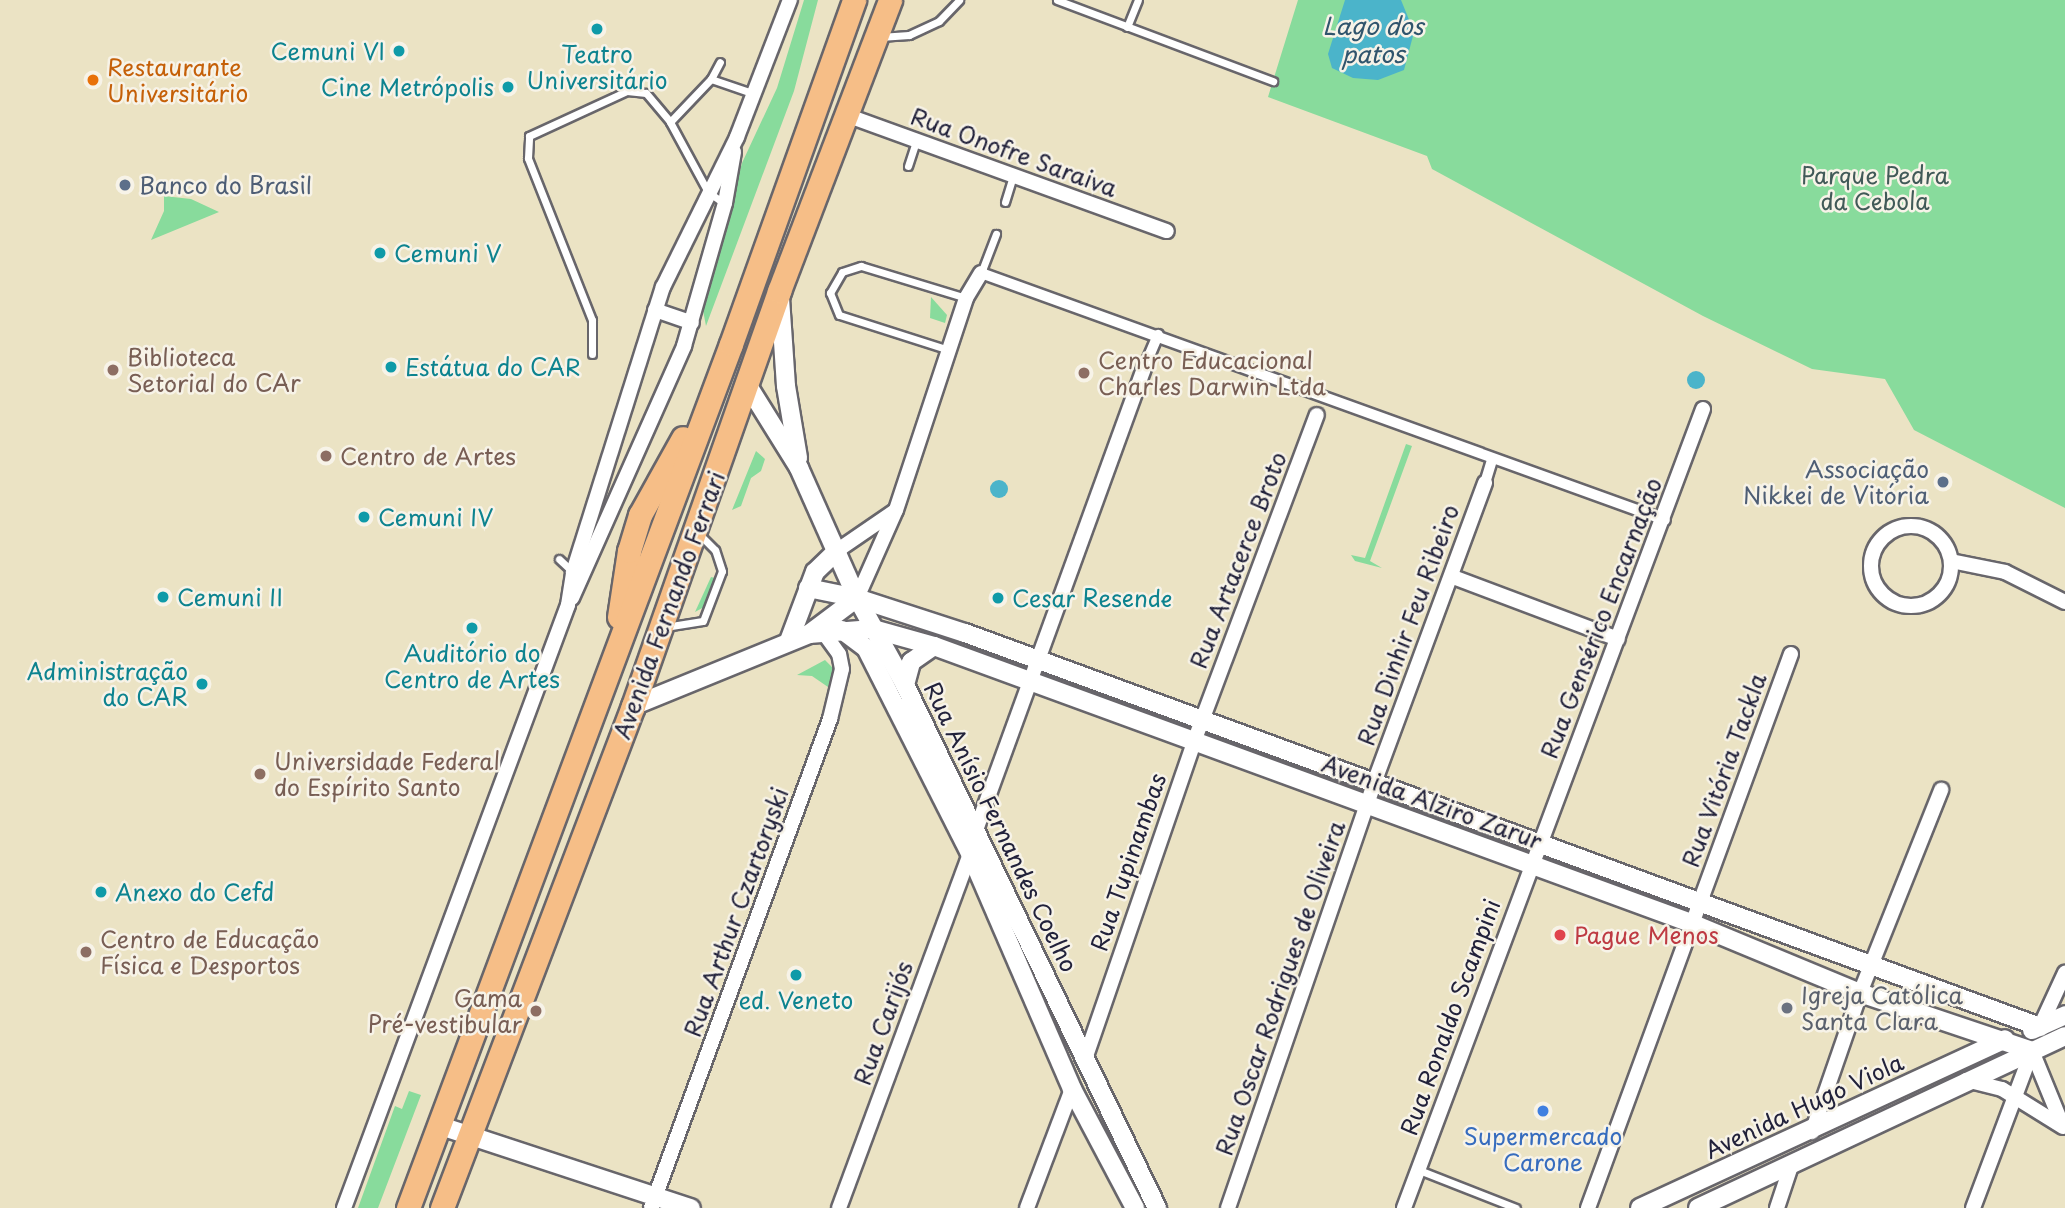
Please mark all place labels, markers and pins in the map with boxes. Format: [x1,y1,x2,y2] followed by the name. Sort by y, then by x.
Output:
[589,21,605,37] marker: Teatro Universitário
[271,37,385,65] place label: Cemuni VI
[526,40,668,94] place label: Teatro Universitário
[391,43,407,59] marker: Cemuni VI
[107,53,248,107] place label: Restaurante Universitário
[85,72,101,88] marker: Restaurante Universitário
[321,73,494,101] place label: Cine Metrópolis
[500,79,516,95] marker: Cine Metrópolis
[139,171,313,199] place label: Banco do Brasil
[117,177,133,193] marker: Banco do Brasil
[394,239,501,267] place label: Cemuni V
[372,245,388,261] marker: Cemuni V
[127,343,302,397] place label: Biblioteca Setorial do CAr
[1098,346,1330,400] place label: Centro Educacional Charles Darwin Ltda
[405,353,583,381] place label: Estátua do CAR
[383,359,399,375] marker: Estátua do CAR
[105,362,121,378] marker: Biblioteca Setorial do CAr
[1076,365,1092,381] marker: Centro Educacional Charles Darwin Ltda
[340,442,518,470] place label: Centro de Artes
[318,448,334,464] marker: Centro de Artes
[1743,455,1929,509] place label: Associação Nikkei de Vitória
[1935,474,1951,490] marker: Associação Nikkei de Vitória
[378,503,492,531] place label: Cemuni IV
[356,509,372,525] marker: Cemuni IV
[177,583,282,611] place label: Cemuni II
[1012,584,1174,612] place label: Cesar Resende
[155,589,171,605] marker: Cemuni II
[990,590,1006,606] marker: Cesar Resende
[464,620,480,636] marker: Auditório do Centro de Artes
[383,639,561,693] place label: Auditório do Centro de Artes
[27,657,188,711] place label: Administração do CAR
[194,676,210,692] marker: Administração do CAR
[274,747,503,801] place label: Universidade Federal do Espírito Santo
[252,766,268,782] marker: Universidade Federal do Espírito Santo
[115,878,276,906] place label: Anexo do Cefd
[93,884,109,900] marker: Anexo do Cefd
[1574,921,1720,949] place label: Pague Menos
[100,925,321,979] place label: Centro de Educação Física e Desportos
[1552,927,1568,943] marker: Pague Menos
[78,944,94,960] marker: Centro de Educação Física e Desportos
[788,967,804,983] marker: ed. Veneto
[1801,981,1963,1035] place label: Igreja Católica Santa Clara
[368,984,522,1038] place label: Gama Pré-vestibular
[739,986,853,1014] place label: ed. Veneto
[1779,1000,1795,1016] marker: Igreja Católica Santa Clara
[528,1003,544,1019] marker: Gama Pré-vestibular
[1535,1103,1551,1119] marker: Supermercado Carone
[1464,1122,1622,1176] place label: Supermercado Carone

